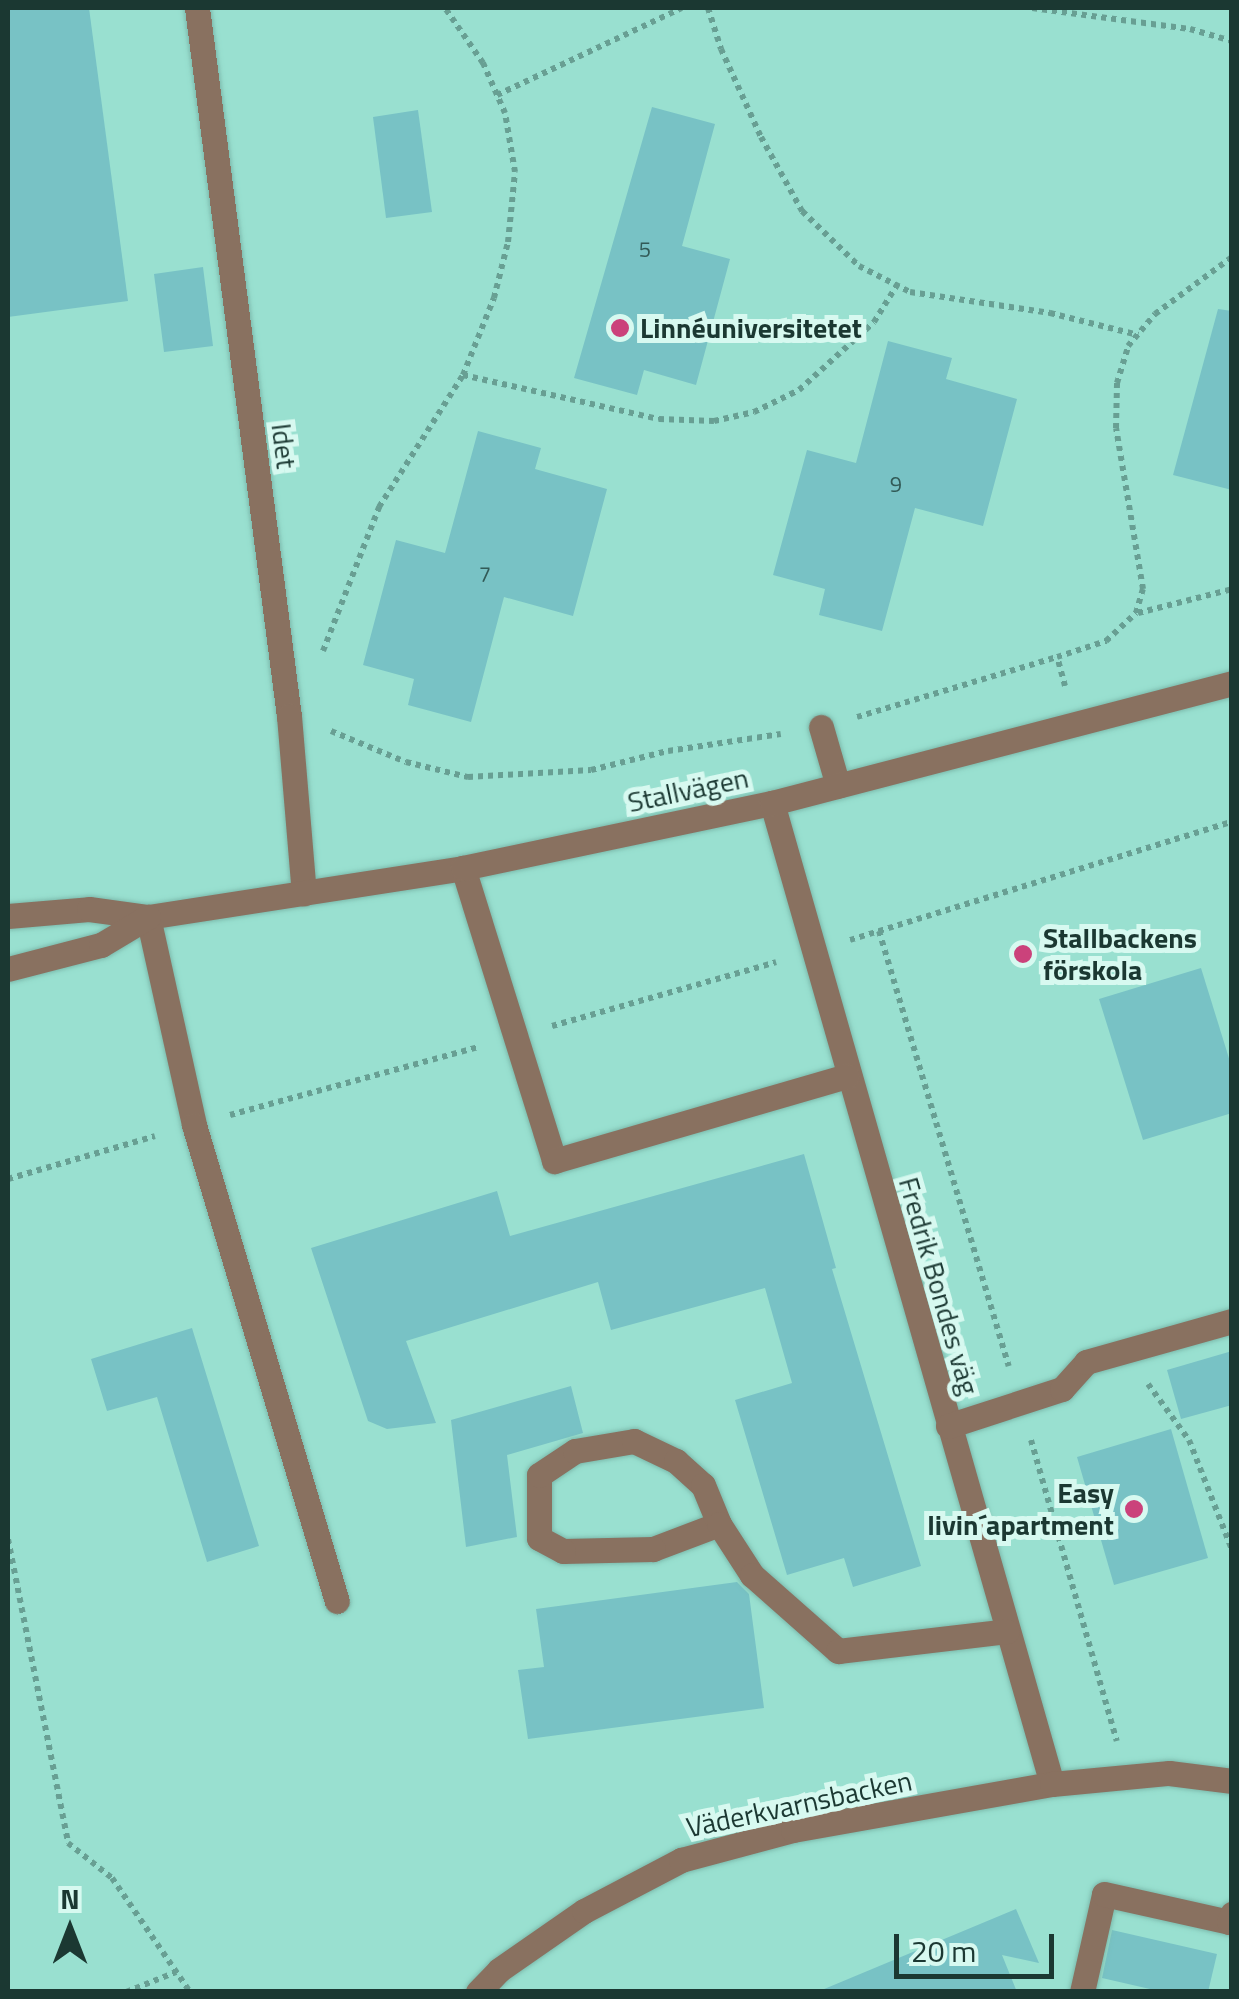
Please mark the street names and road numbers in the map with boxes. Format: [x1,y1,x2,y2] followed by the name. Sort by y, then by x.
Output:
[265,421,303,471] street label: Idet
[625,761,751,819] street label: Stallvägen
[892,1173,986,1399] street label: Fredrik Bondes väg
[683,1764,915,1844] street label: Väderkvarnsbacken

